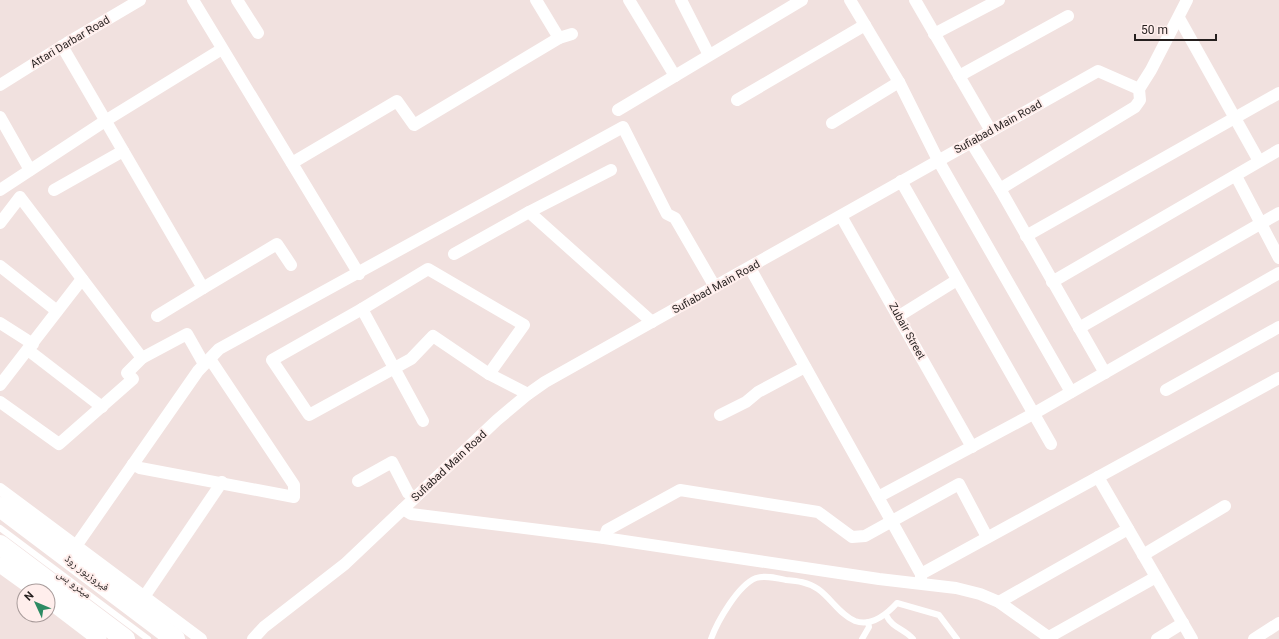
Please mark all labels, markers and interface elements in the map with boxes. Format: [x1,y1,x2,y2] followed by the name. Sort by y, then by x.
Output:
[28,13,112,71] street label: Attari Darbar Road
[1135,16,1216,42] scale bar
[1141,23,1168,37] text: 50 m
[952,98,1044,156] street label: Sufiabad Main Road
[670,258,762,316] street label: Sufiabad Main Road
[886,300,928,362] street label: Zubair Street
[409,428,489,504] street label: Sufiabad Main Road
[62,552,112,594] street label: فیروزپور روڈ
[54,567,94,601] street label: میٹرو بس
[16,583,56,623] north arrow
[22,589,37,604] text: N

